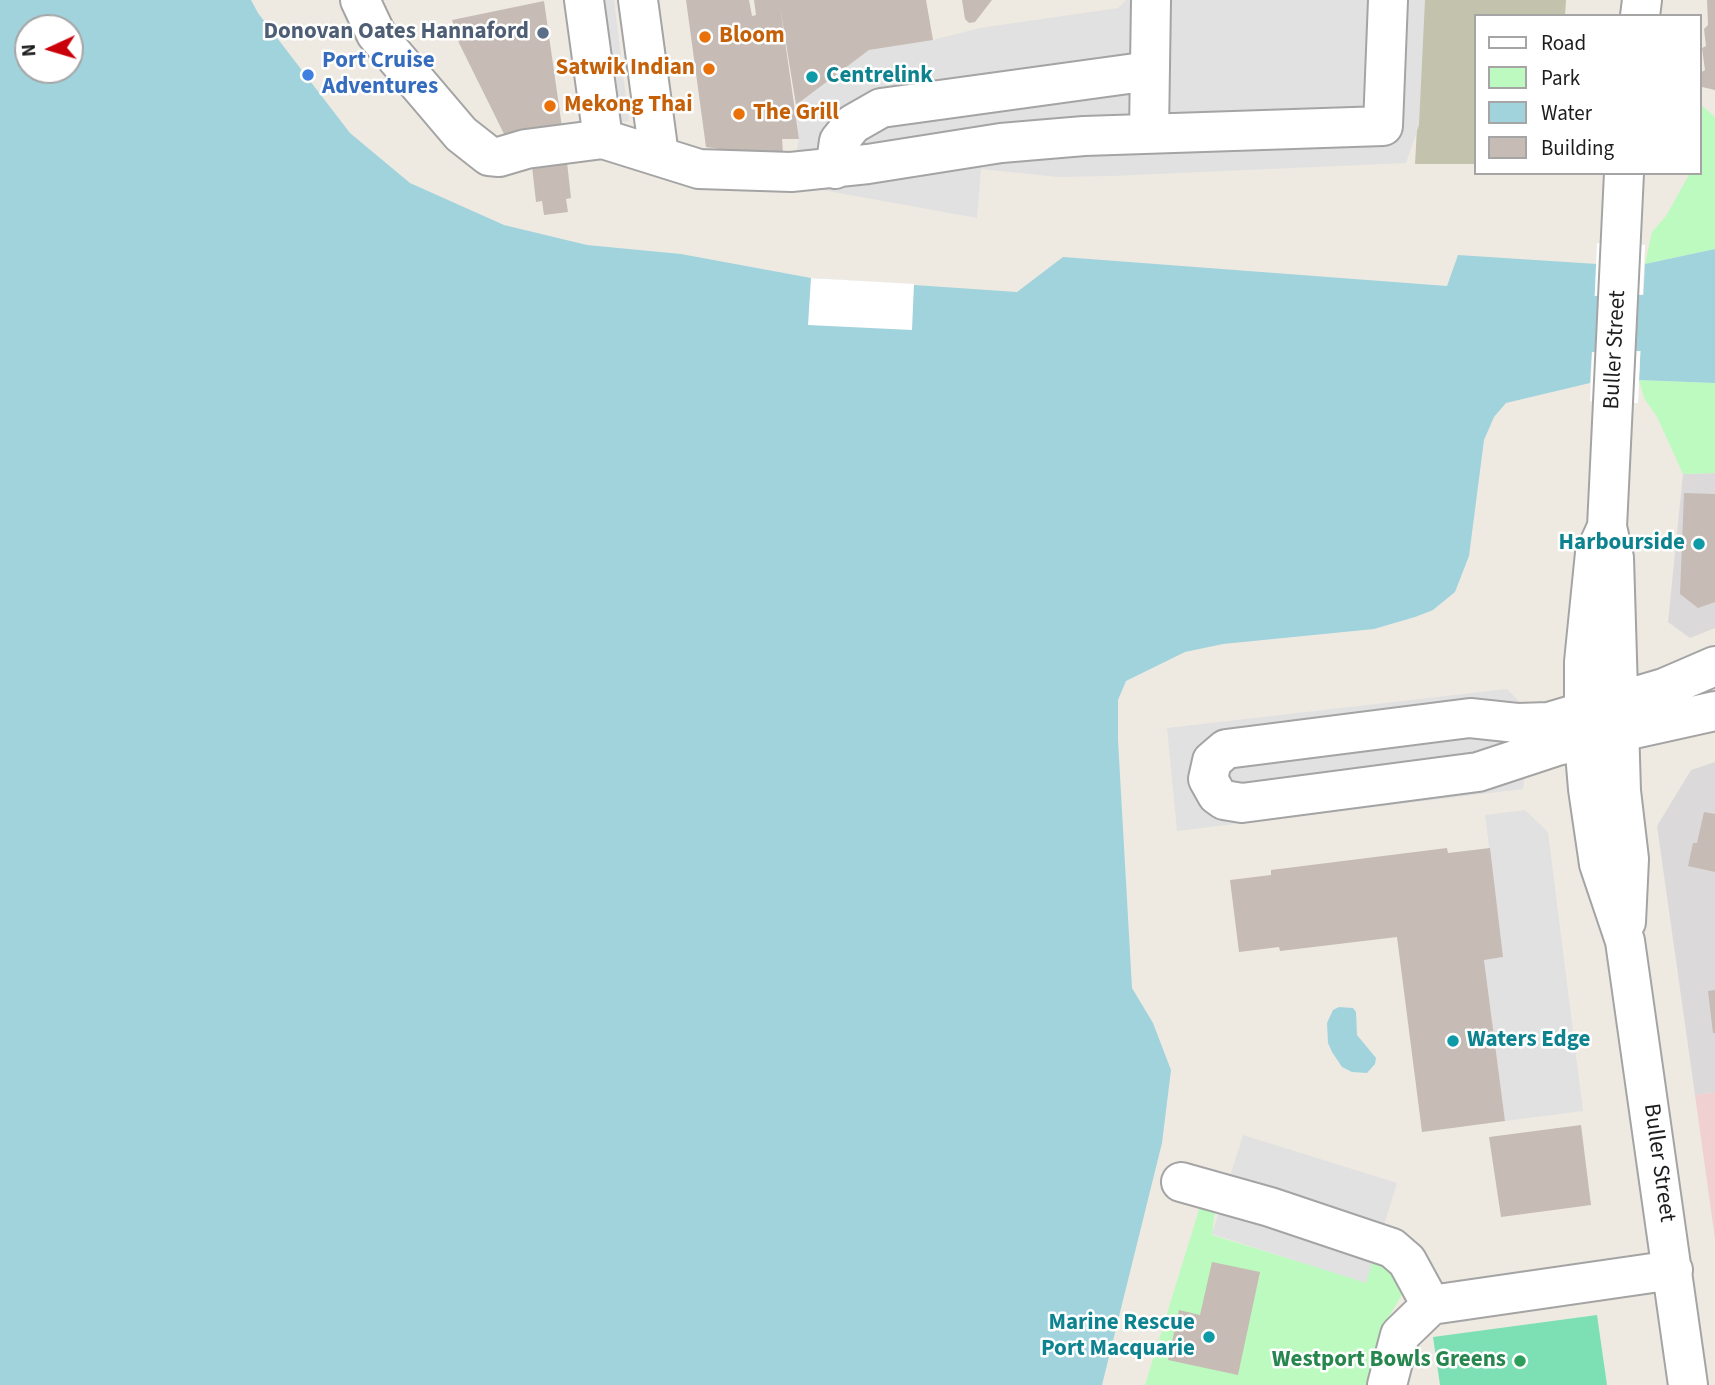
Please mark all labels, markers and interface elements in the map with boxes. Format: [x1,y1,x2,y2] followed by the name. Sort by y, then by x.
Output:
[14,14,84,84] north arrow
[1474,14,1701,175] legend
[263,19,529,47] place label: Donovan Oates Hannaford
[719,23,785,51] place label: Bloom
[535,25,551,41] marker: Donovan Oates Hannaford
[1541,28,1586,58] text: Road
[697,29,713,45] marker: Bloom
[16,43,43,58] text: N
[322,48,438,102] place label: Port Cruise Adventures
[555,55,695,83] place label: Satwik Indian
[701,61,717,77] marker: Satwik Indian
[826,63,933,91] place label: Centrelink
[1541,63,1580,93] text: Park
[300,67,316,83] marker: Port Cruise Adventures
[804,69,820,85] marker: Centrelink
[564,92,693,120] place label: Mekong Thai
[542,98,558,114] marker: Mekong Thai
[1541,98,1592,128] text: Water
[753,100,839,128] place label: The Grill
[731,106,747,122] marker: The Grill
[1541,133,1614,163] text: Building
[1599,290,1633,410] street label: Buller Street
[1559,530,1685,558] place label: Harbourside
[1691,536,1707,552] marker: Harbourside
[1467,1027,1591,1055] place label: Waters Edge
[1445,1033,1461,1049] marker: Waters Edge
[1636,1102,1680,1224] street label: Buller Street
[1041,1310,1195,1364] place label: Marine Rescue Port Macquarie
[1201,1329,1217,1345] marker: Marine Rescue Port Macquarie
[1272,1347,1506,1375] place label: Westport Bowls Greens
[1512,1353,1528,1369] marker: Westport Bowls Greens

